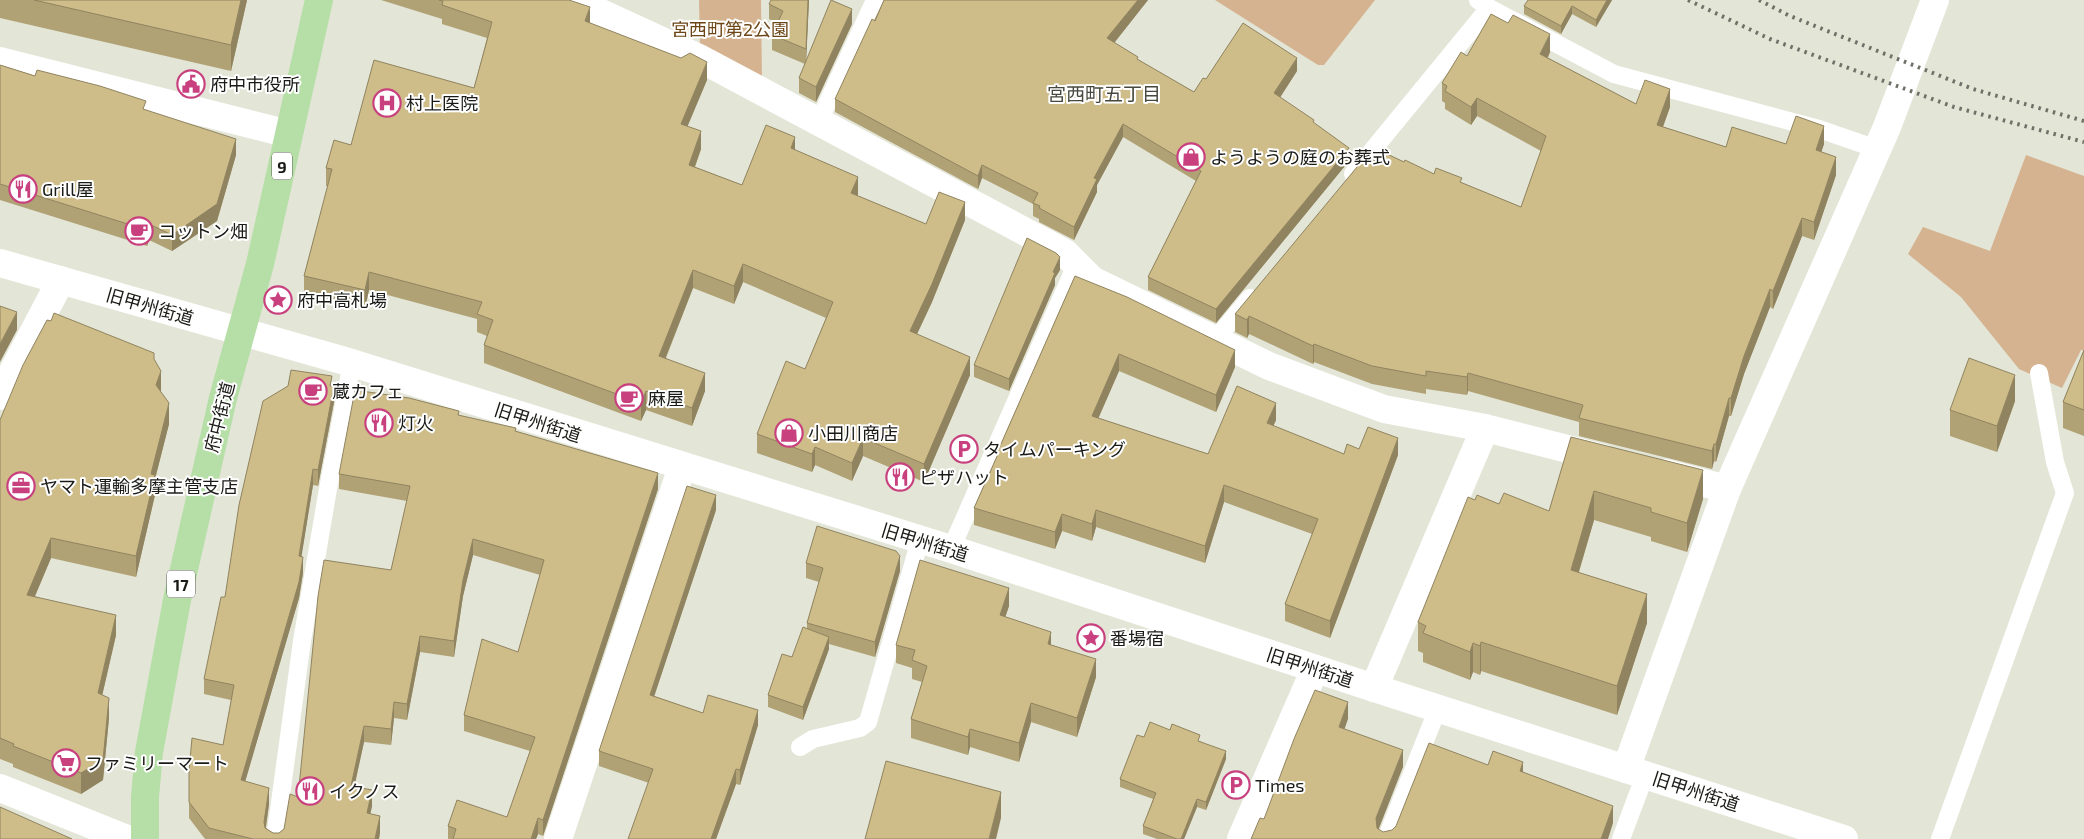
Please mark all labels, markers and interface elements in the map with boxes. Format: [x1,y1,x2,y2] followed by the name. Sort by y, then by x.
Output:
[671,18,789,40] park label: 宮西町第2公園
[176,69,206,99] public building icon: 府中市役所
[210,73,300,95] place label: 府中市役所
[1047,82,1161,105] district label: 宮西町五丁目
[372,88,402,118] hospital icon: 村上医院
[406,92,478,114] place label: 村上医院
[1176,142,1206,172] shop icon: ようようの庭のお葬式
[1210,146,1390,168] place label: ようようの庭のお葬式
[272,153,292,180] road number: 9
[8,174,38,204] restaurant icon: Grill屋
[42,178,94,200] place label: Grill屋
[124,216,154,246] cafe icon: コットン畑
[158,220,248,242] place label: コットン畑
[104,283,196,329] street label: 旧甲州街道
[263,285,293,315] place icon: 府中高札場
[297,289,387,311] place label: 府中高札場
[298,376,328,406] cafe icon: 蔵カフェ
[200,379,238,455] street label: 府中街道
[332,380,404,402] place label: 蔵カフェ
[614,383,644,413] cafe icon: 麻屋
[648,387,684,409] place label: 麻屋
[492,398,584,446] street label: 旧甲州街道
[364,408,394,438] restaurant icon: 灯火
[398,412,434,434] place label: 灯火
[774,418,804,448] shop icon: 小田川商店
[808,422,898,444] place label: 小田川商店
[949,434,979,464] parking icon: タイムパーキング
[983,438,1126,460] place label: タイムパーキング
[885,462,915,492] restaurant icon: ピザハット
[919,466,1009,488] place label: ピザハット
[6,471,36,501] office icon: ヤマト運輸多摩主管支店
[40,475,238,497] place label: ヤマト運輸多摩主管支店
[879,518,971,566] street label: 旧甲州街道
[167,570,195,598] road number: 17
[1076,623,1106,653] place icon: 番場宿
[1110,627,1164,649] place label: 番場宿
[1264,643,1356,691] street label: 旧甲州街道
[51,748,81,778] supermarket icon: ファミリーマート
[85,752,229,774] place label: ファミリーマート
[1650,767,1742,815] street label: 旧甲州街道
[1221,770,1251,800] parking icon: Times
[1255,774,1305,796] place label: Times
[295,776,325,806] restaurant icon: イクノス
[329,780,400,802] place label: イクノス

